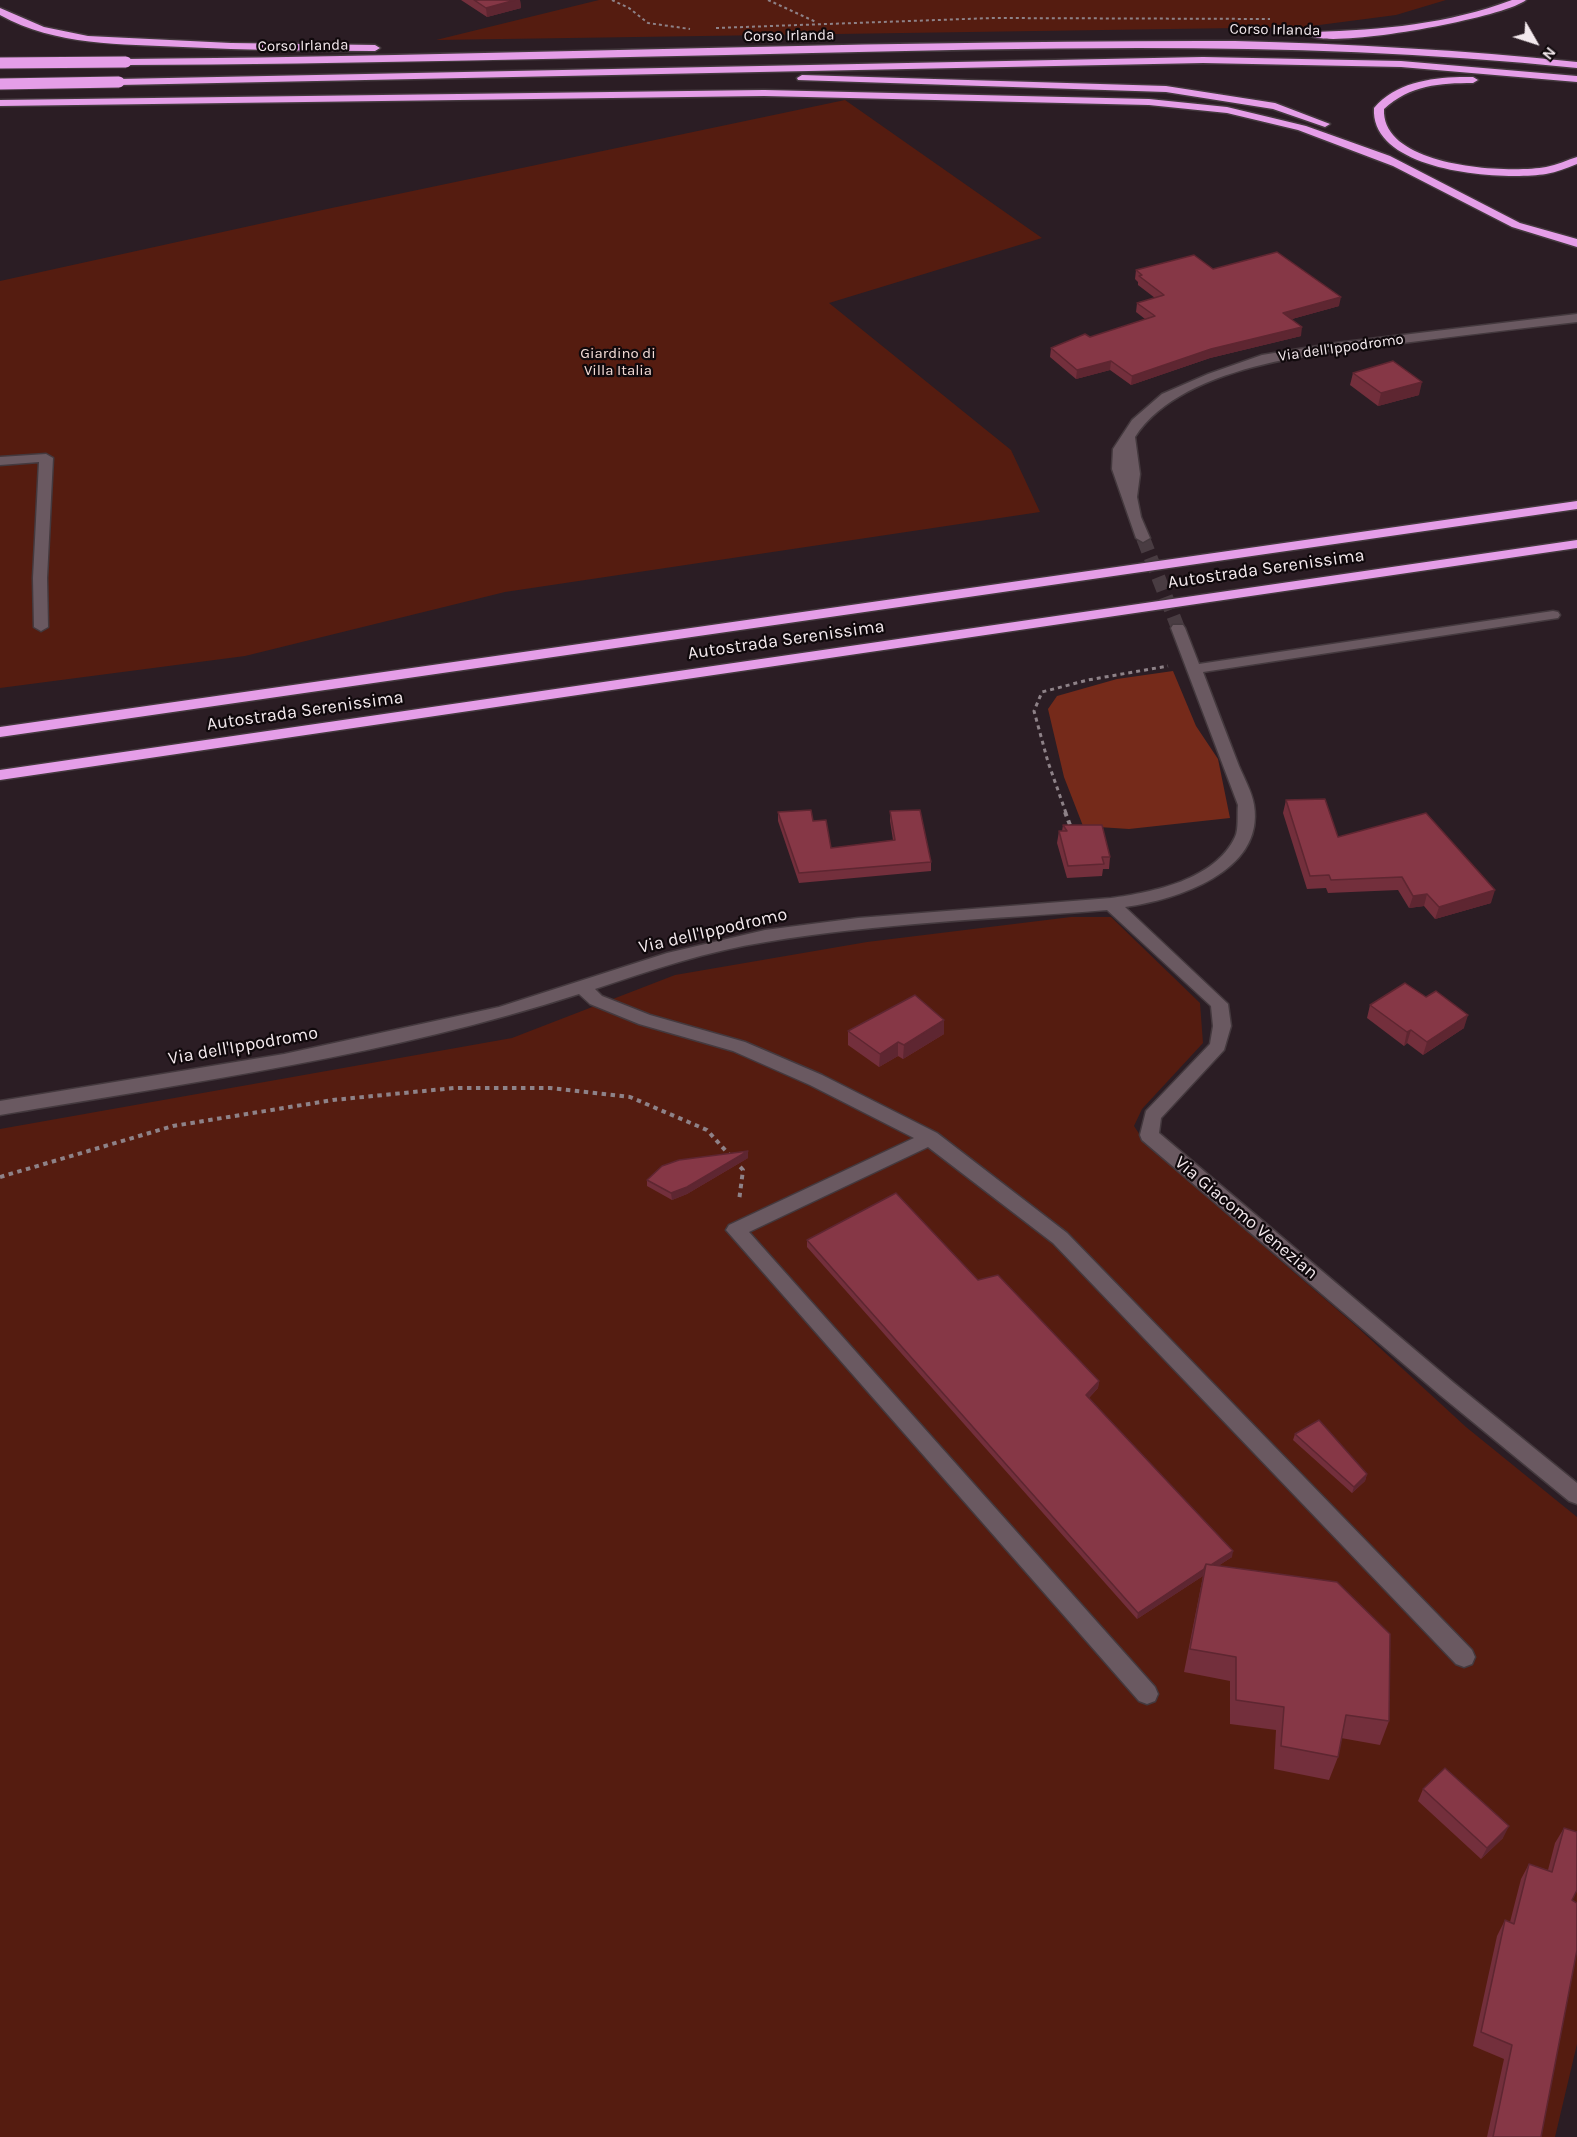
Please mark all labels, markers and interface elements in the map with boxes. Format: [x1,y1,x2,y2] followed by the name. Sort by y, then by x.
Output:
[1505,12,1565,72] north arrow
[1229,20,1321,40] street label: Corso Irlanda
[743,26,835,46] street label: Corso Irlanda
[257,36,349,56] street label: Corso Irlanda
[1538,43,1560,64] text: N
[1277,330,1405,366] street label: Via dell'Ippodromo
[580,345,656,380] park label: Giardino di Villa Italia
[1166,544,1366,594] street label: Autostrada Serenissima
[686,615,886,665] street label: Autostrada Serenissima
[205,686,405,736] street label: Autostrada Serenissima
[637,903,789,959] street label: Via dell'Ippodromo
[166,1022,320,1070] street label: Via dell'Ippodromo
[1170,1152,1322,1284] street label: Via Giacomo Venezian

